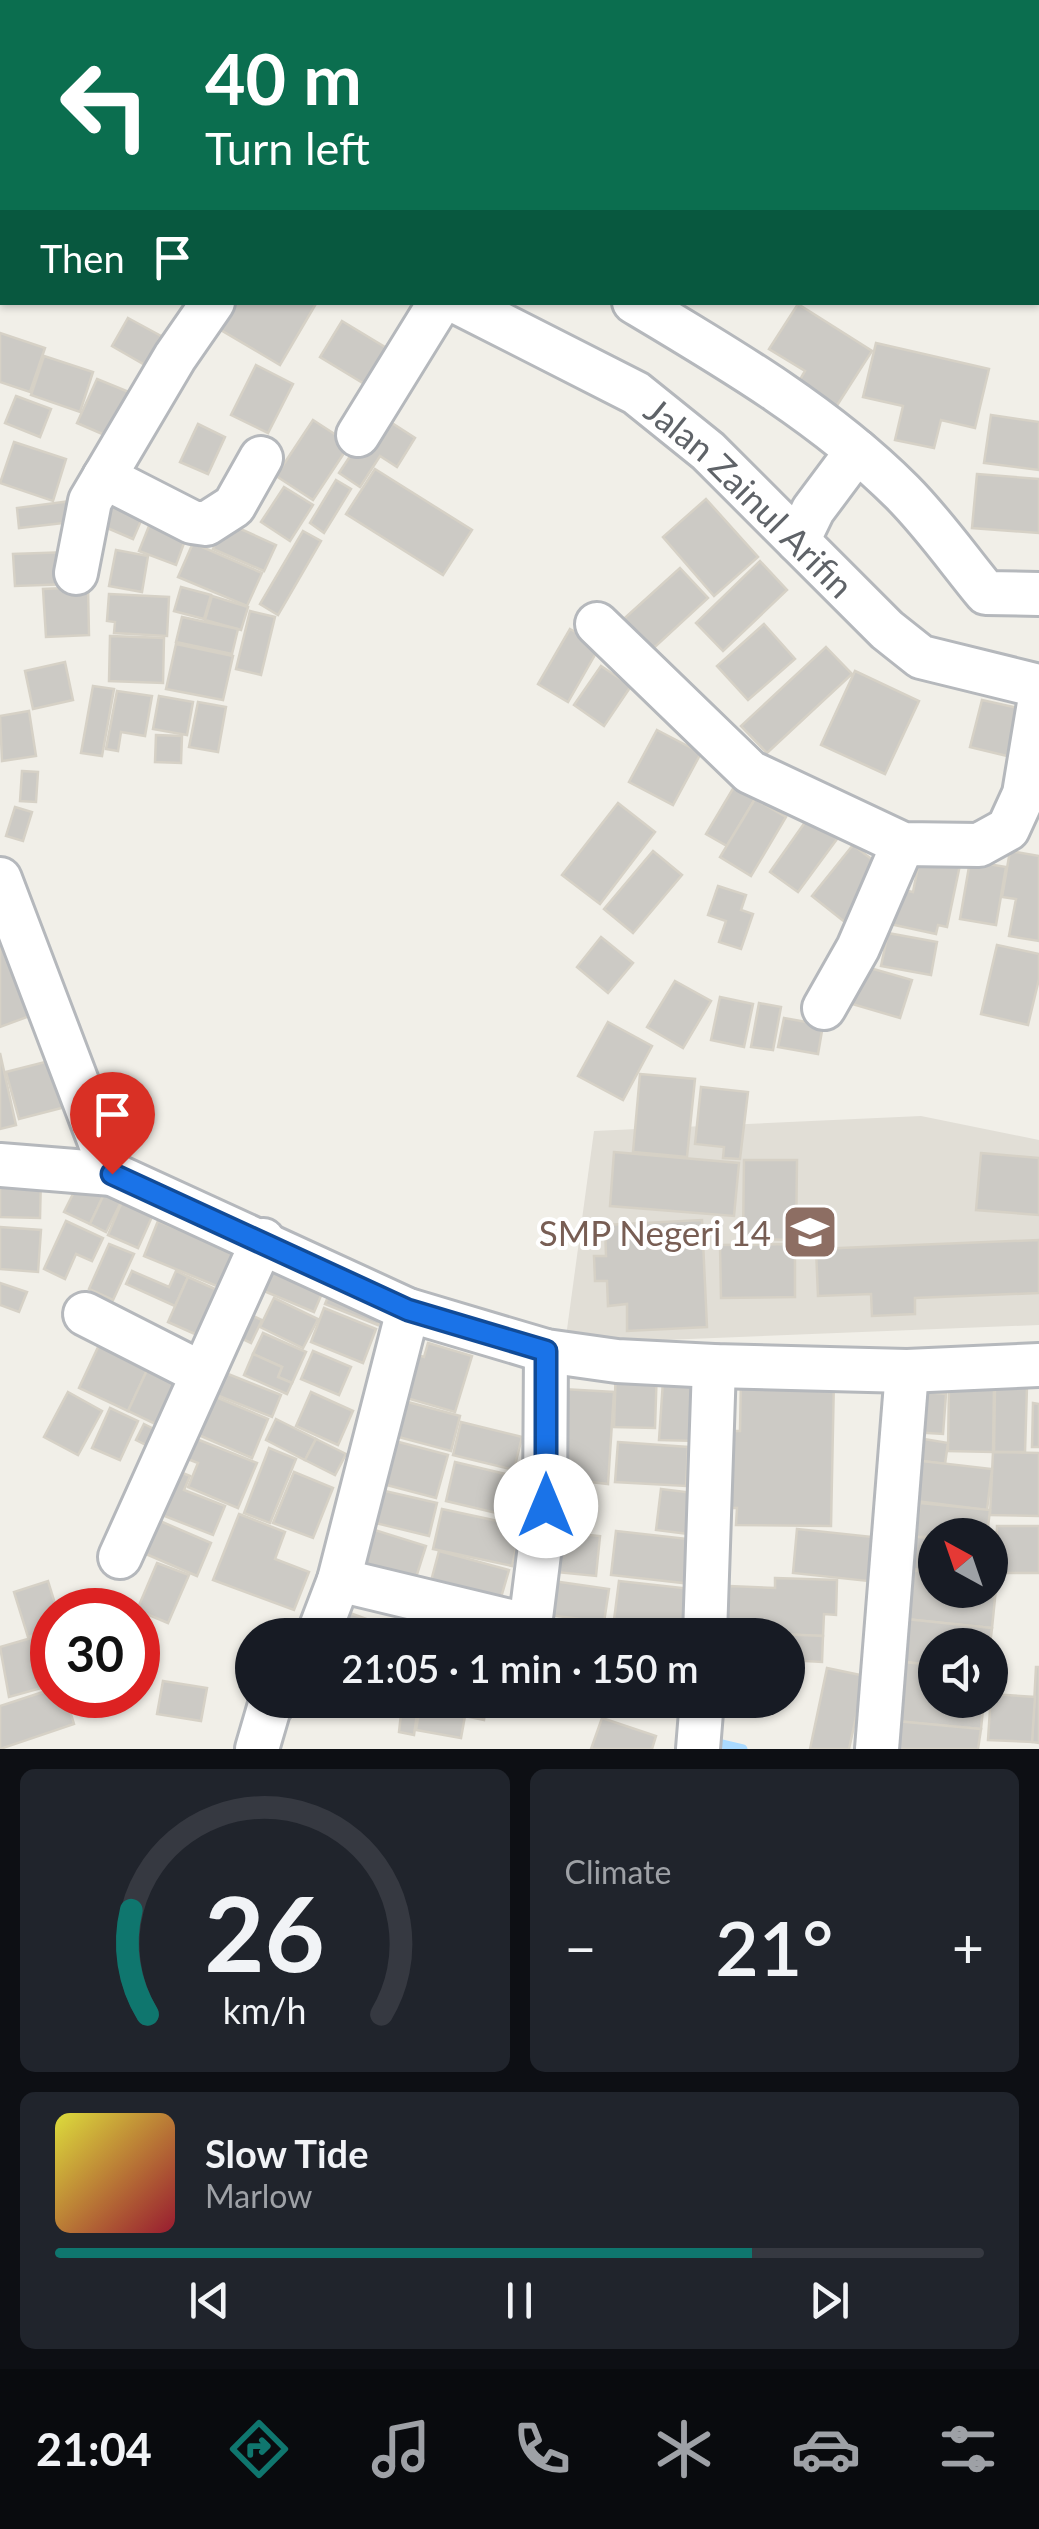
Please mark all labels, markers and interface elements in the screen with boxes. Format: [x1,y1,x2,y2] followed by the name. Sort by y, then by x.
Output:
[205,36,362,120] text: 40 m
[40,40,170,170] icon: left
[205,121,370,175] text: Turn left
[145,230,200,285] icon: arrive
[40,235,125,281] text: Then
[637,388,863,606] street label: Jalan Zainul Arifin
[70,1072,155,1175] pin
[85,1087,140,1142] icon: arrive
[780,1202,840,1262] school or university icon: SMP Negeri 14
[539,1211,771,1253] place label: SMP Negeri 14
[494,1454,598,1558] position arrow
[918,1518,1008,1608] north arrow
[918,1518,1008,1718] map controls
[30,1588,160,1718] speed limit sign: 30
[918,1628,1008,1718] button: sound
[342,1645,698,1691] text: 21:05 · 1 min · 150 m
[565,1852,671,1891] text: Climate
[204,1869,325,1994] text: 26
[715,1902,833,1992] text: 21°
[565,1914,596,1980] text: −
[952,1914,984,1980] text: +
[223,1989,307,2032] text: km/h
[205,2130,368,2176] text: Slow Tide
[205,2176,312,2215] text: Marlow
[182,2273,237,2328] icon: previous
[492,2273,547,2328] icon: pause
[802,2273,857,2328] icon: next
[224,2414,294,2484] icon: directions
[366,2414,436,2484] icon: music
[507,2414,577,2484] icon: phone
[649,2414,719,2484] icon: climate
[791,2414,861,2484] icon: car
[933,2414,1003,2484] icon: filters
[36,2422,152,2476] text: 21:04

